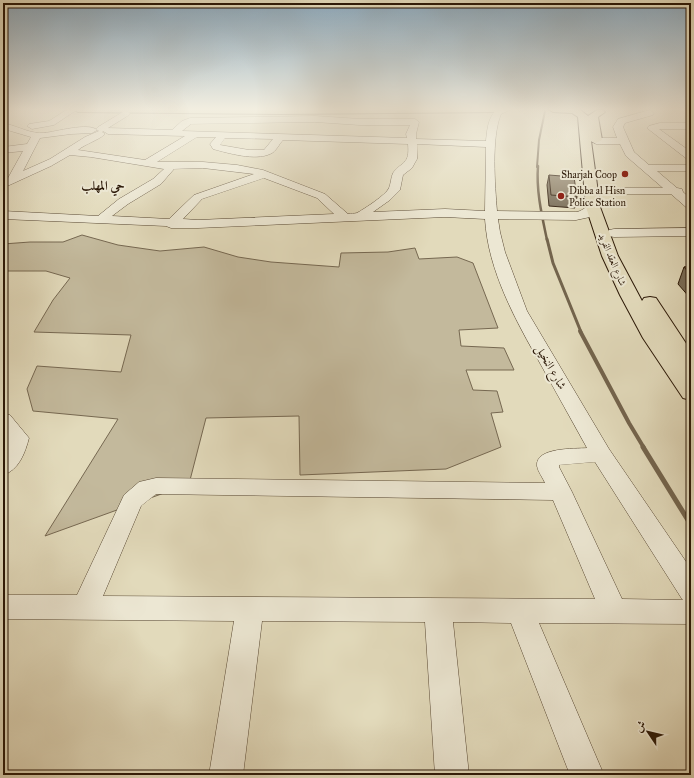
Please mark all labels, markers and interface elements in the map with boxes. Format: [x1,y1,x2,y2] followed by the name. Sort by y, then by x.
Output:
[561,169,617,181] place label: Sharjah Coop
[620,169,630,179] marker: Sharjah Coop
[81,178,125,197] district label: حي المهلب
[569,185,626,209] place label: Dibba al Hisn Police Station
[556,191,566,201] marker: Dibba al Hisn Police Station
[593,231,629,289] street label: شارع العقد الفريد
[529,342,569,394] street label: شارع النخيل
[628,712,668,752] north arrow
[632,718,649,735] text: ش

